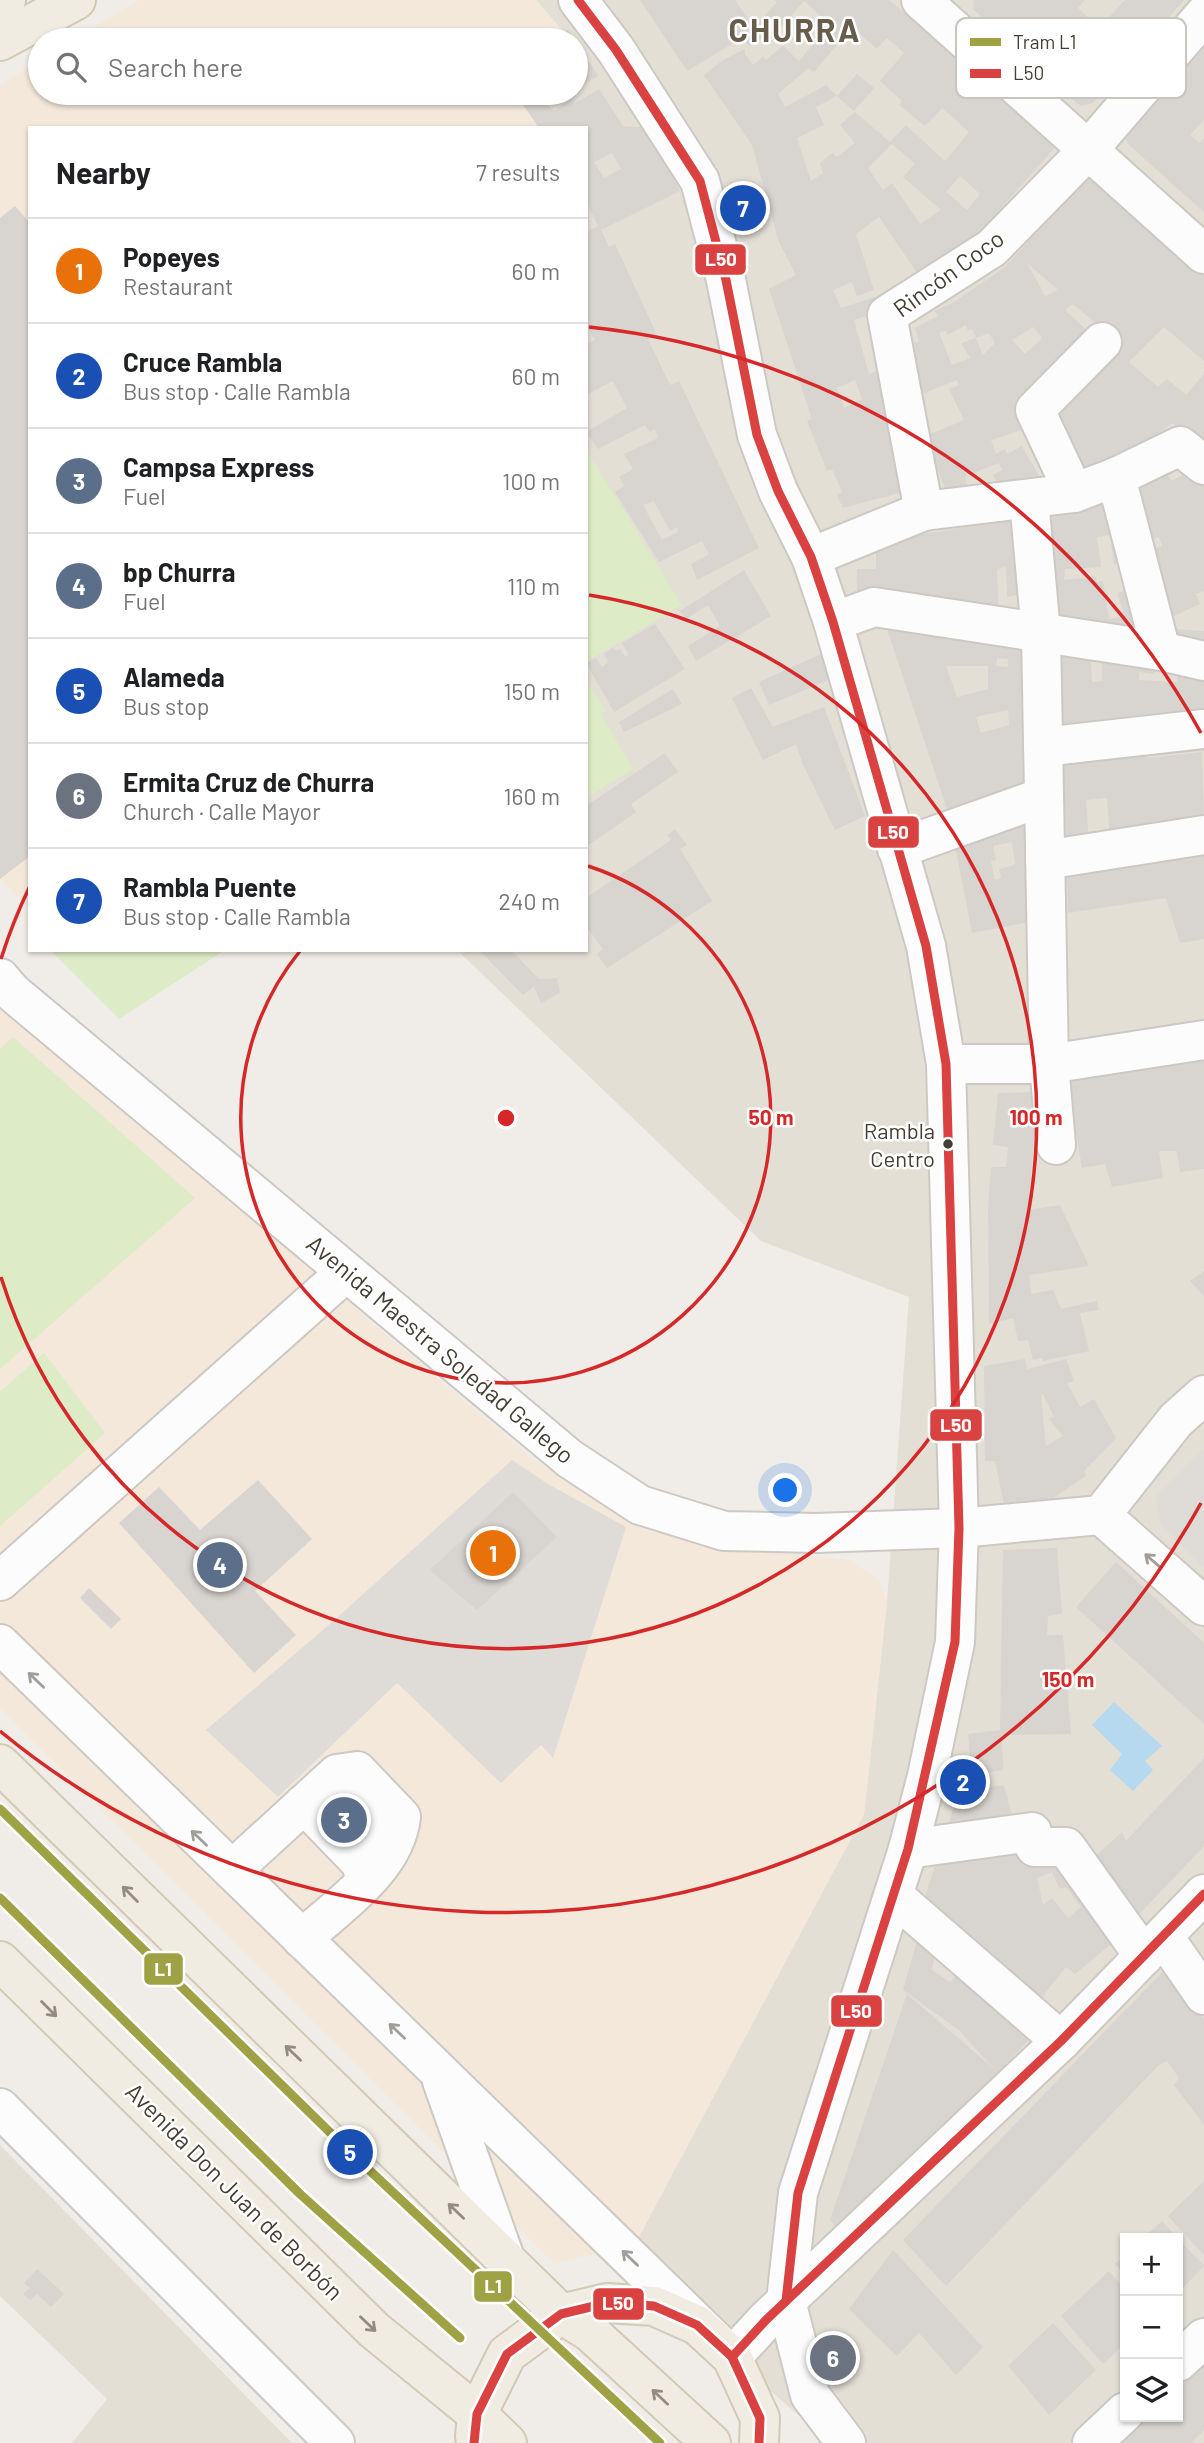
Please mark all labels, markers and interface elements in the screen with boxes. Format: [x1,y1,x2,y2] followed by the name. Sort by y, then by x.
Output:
[729,10,861,48] district label: CHURRA
[956,18,1186,98] legend
[28,28,588,105] search box
[1013,30,1076,53] text: Tram L1
[52,48,90,86] icon: search
[108,51,243,82] text: Search here
[1013,61,1044,84] text: L50
[56,154,151,190] text: Nearby
[476,158,560,186] text: 7 results
[720,182,766,234] pin: 7
[887,223,1009,323] street label: Rincón Coco
[123,241,220,272] text: Popeyes
[694,243,747,276] line badge: L50
[705,247,737,270] text: L50
[75,257,83,285] text: 1
[512,257,560,285] text: 60 m
[123,272,233,300] text: Restaurant
[123,346,282,377] text: Cruce Rambla
[73,362,85,390] text: 2
[512,362,560,390] text: 60 m
[123,377,351,405] text: Bus stop · Calle Rambla
[123,451,314,482] text: Campsa Express
[73,467,85,495] text: 3
[502,467,560,495] text: 100 m
[123,482,166,510] text: Fuel
[123,556,235,587] text: bp Churra
[72,572,86,600] text: 4
[507,572,560,600] text: 110 m
[123,587,166,615] text: Fuel
[123,661,225,692] text: Alameda
[73,677,85,705] text: 5
[504,677,560,705] text: 150 m
[123,692,209,720] text: Bus stop
[123,766,374,797] text: Ermita Cruz de Churra
[73,782,85,810] text: 6
[503,782,560,810] text: 160 m
[123,797,321,825] text: Church · Calle Mayor
[867,815,920,849] line badge: L50
[877,820,909,843] text: L50
[123,871,296,902] text: Rambla Puente
[73,887,85,915] text: 7
[498,887,560,915] text: 240 m
[123,902,351,930] text: Bus stop · Calle Rambla
[748,1104,794,1129] text: 50 m
[1009,1104,1063,1129] text: 100 m
[494,1106,518,1130] centre of rings
[864,1117,935,1171] place label: Rambla Centro
[941,1137,955,1151] marker: Rambla Centro
[301,1228,581,1469] street label: Avenida Maestra Soledad Gallego
[929,1408,983,1442] line badge: L50
[940,1413,972,1436] text: L50
[768,1473,802,1507] your location
[470,1527,516,1579] pin: 1
[197,1539,243,1591] pin: 4
[1144,1553,1162,1569] one-way arrow
[1042,1666,1094,1691] text: 150 m
[28,1671,45,1688] one-way arrow
[940,1756,986,1808] pin: 2
[321,1794,367,1846] pin: 3
[191,1830,208,1847] one-way arrow
[122,1885,139,1902] one-way arrow
[143,1952,184,1986] line badge: L1
[154,1957,172,1980] text: L1
[830,1994,883,2028] line badge: L50
[840,1999,872,2022] text: L50
[40,2001,57,2018] one-way arrow
[389,2023,406,2040] one-way arrow
[284,2045,301,2062] one-way arrow
[120,2076,350,2306] street label: Avenida Don Juan de Borbón
[327,2126,373,2178] pin: 5
[448,2203,465,2220] one-way arrow
[1120,2233,1183,2422] map controls
[1120,2233,1183,2296] button: +
[622,2250,639,2267] one-way arrow
[473,2270,513,2303] line badge: L1
[484,2274,502,2297] text: L1
[592,2287,645,2321] line badge: L50
[602,2291,634,2314] text: L50
[1120,2296,1183,2359] button: −
[359,2315,376,2332] one-way arrow
[810,2332,856,2384] pin: 6
[1120,2359,1183,2422] button: layers
[652,2388,669,2405] one-way arrow

